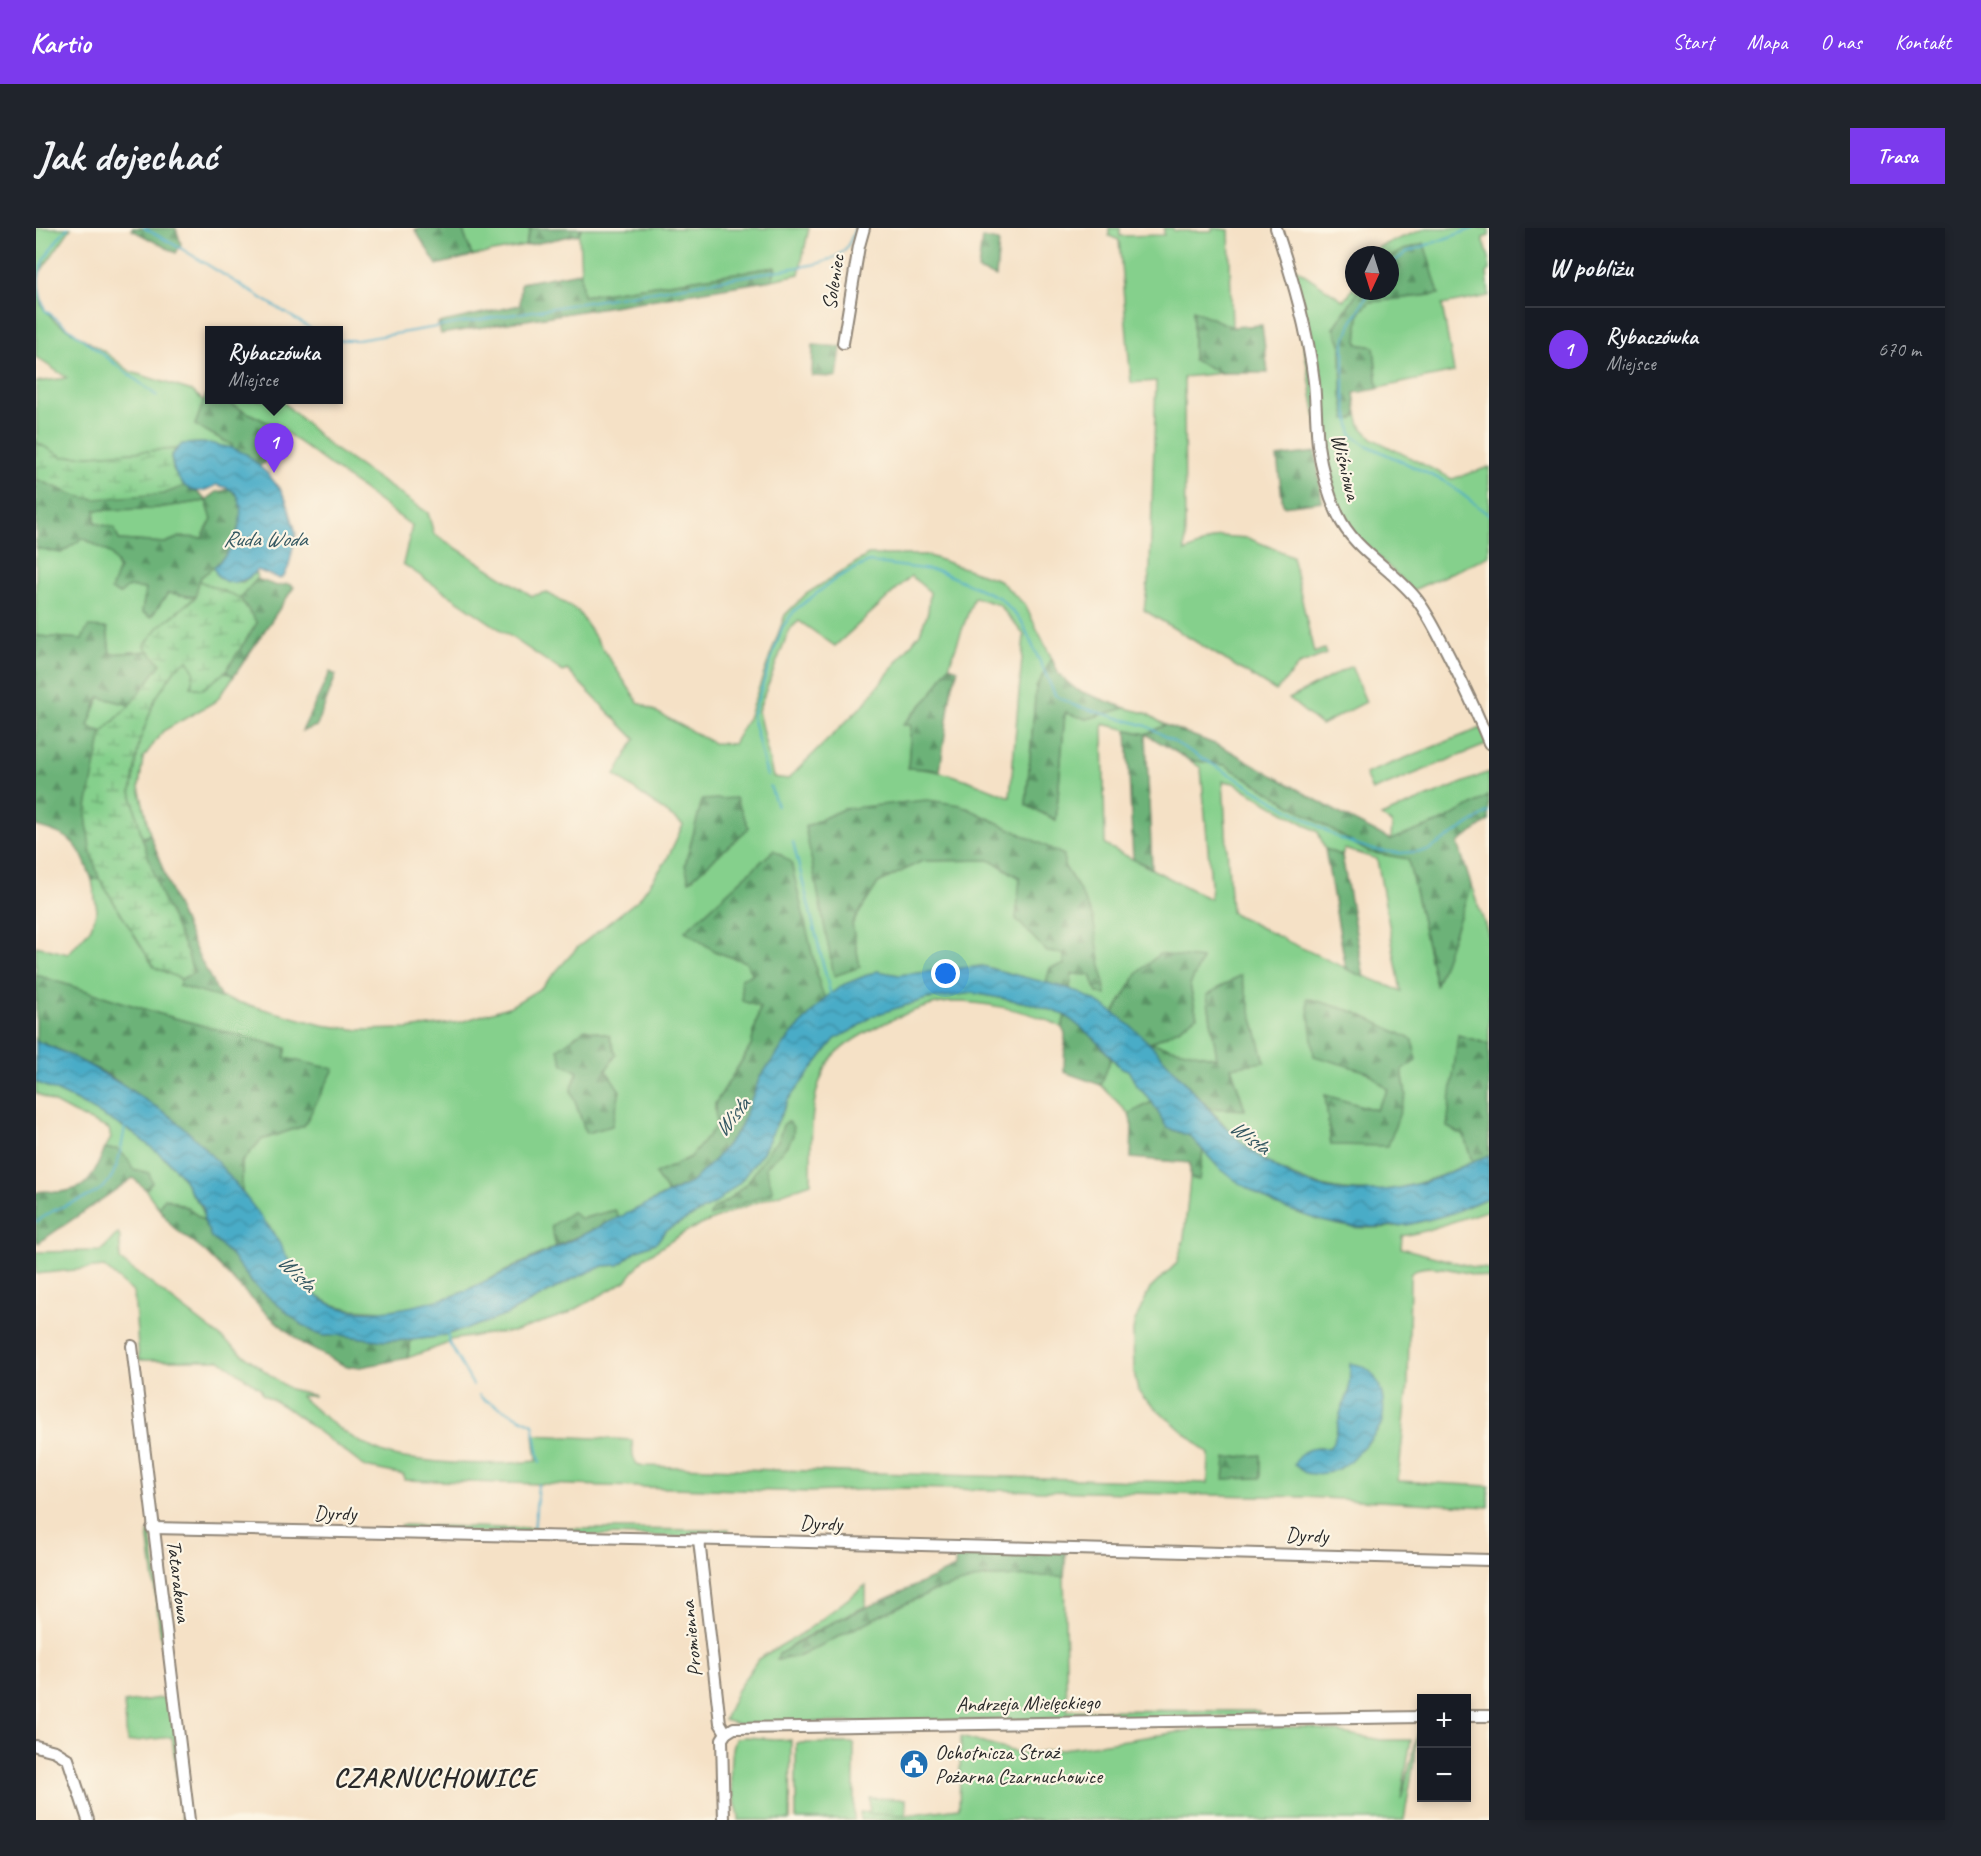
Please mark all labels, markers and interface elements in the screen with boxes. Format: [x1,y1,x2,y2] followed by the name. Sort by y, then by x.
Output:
[30,25,91,60] text: Kartio
[1673,29,1714,55] text: Start
[1747,29,1787,55] text: Mapa
[1820,29,1862,55] text: O nas
[1895,29,1951,55] text: Kontakt
[1850,128,1945,184] button: Trasa
[36,130,217,183] text: Jak dojechać
[1345,246,1399,300] north arrow
[816,251,850,312] street label: Soleniec
[1549,251,1632,284] text: W pobliżu
[1606,323,1698,351] text: Rybaczówka
[205,326,343,404] popup
[1564,337,1573,362] text: 1
[1878,337,1921,362] text: 670 m
[228,339,320,367] text: Rybaczówka
[1606,351,1656,376] text: Miejsce
[228,367,278,392] text: Miejsce
[254,424,294,473] pin: 1
[1325,431,1367,505] street label: Wiśniowa
[223,525,309,553] water label: Ruda Woda
[931,959,960,988] your location
[708,1090,758,1142] water label: Wisła
[1225,1113,1277,1162] water label: Wisła
[272,1248,324,1300] water label: Wisła
[314,1500,358,1526] street label: Dyrdy
[799,1509,845,1537] street label: Dyrdy
[1285,1521,1331,1549] street label: Dyrdy
[161,1538,197,1625] street label: Tatarakowa
[674,1598,708,1678] street label: Promienna
[956,1689,1102,1717] street label: Andrzeja Mielęckiego
[1417,1694,1471,1802] map controls
[1417,1694,1471,1748] button: +
[935,1739,1104,1789] place label: Ochotnicza Straż Pożarna Czarnuchowice
[898,1748,930,1780] public building icon: Ochotnicza Straż Pożarna Czarnuchowice
[1417,1748,1471,1802] button: −
[334,1760,539,1794] district label: CZARNUCHOWICE

